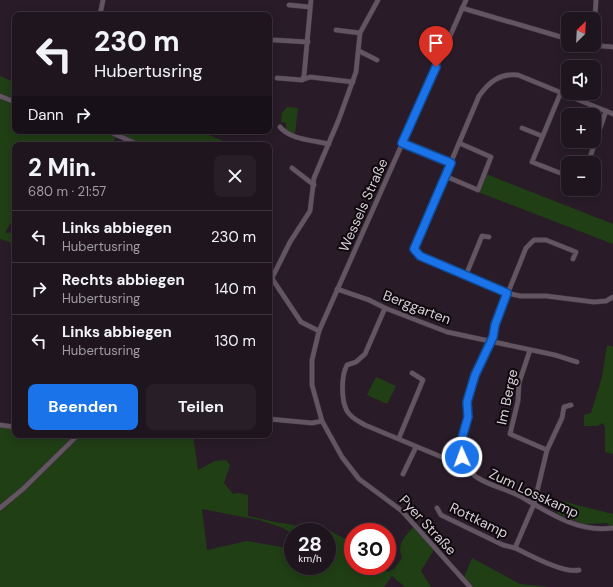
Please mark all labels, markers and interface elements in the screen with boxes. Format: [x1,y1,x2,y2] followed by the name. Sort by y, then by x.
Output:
[561,12,601,52] north arrow
[561,12,601,196] map controls
[94,23,180,60] text: 230 m
[419,26,453,67] pin
[28,28,80,80] icon: left
[425,32,447,54] icon: arrive
[94,59,203,83] text: Hubertusring
[561,60,601,100] button: sound
[72,104,94,126] icon: right
[28,105,64,125] text: Dann
[561,108,601,148] button: +
[28,152,96,183] text: 2 Min.
[214,155,256,197] button: close
[334,156,392,254] street label: Wessels Straße
[561,156,601,196] button: −
[28,183,106,200] text: 680 m · 21:57
[62,218,172,238] text: Links abbiegen
[28,226,50,248] icon: left
[211,227,256,247] text: 230 m
[62,238,140,255] text: Hubertusring
[62,270,185,290] text: Rechts abbiegen
[28,278,50,300] icon: right
[215,279,256,299] text: 140 m
[381,286,453,328] street label: Berggarten
[62,290,140,307] text: Hubertusring
[62,322,172,342] text: Links abbiegen
[28,330,50,352] icon: left
[215,331,256,351] text: 130 m
[62,342,140,359] text: Hubertusring
[492,368,522,426] street label: Im Berge
[28,384,138,430] button: Beenden
[146,384,256,430] button: Teilen
[441,436,483,478] position arrow
[486,464,582,522] street label: Zum Losskamp
[396,491,460,559] street label: Pyer Straße
[447,498,511,542] street label: Rottkamp
[344,523,396,575] speed limit sign: 30
[298,531,322,557] text: 28
[298,552,322,565] text: km/h

